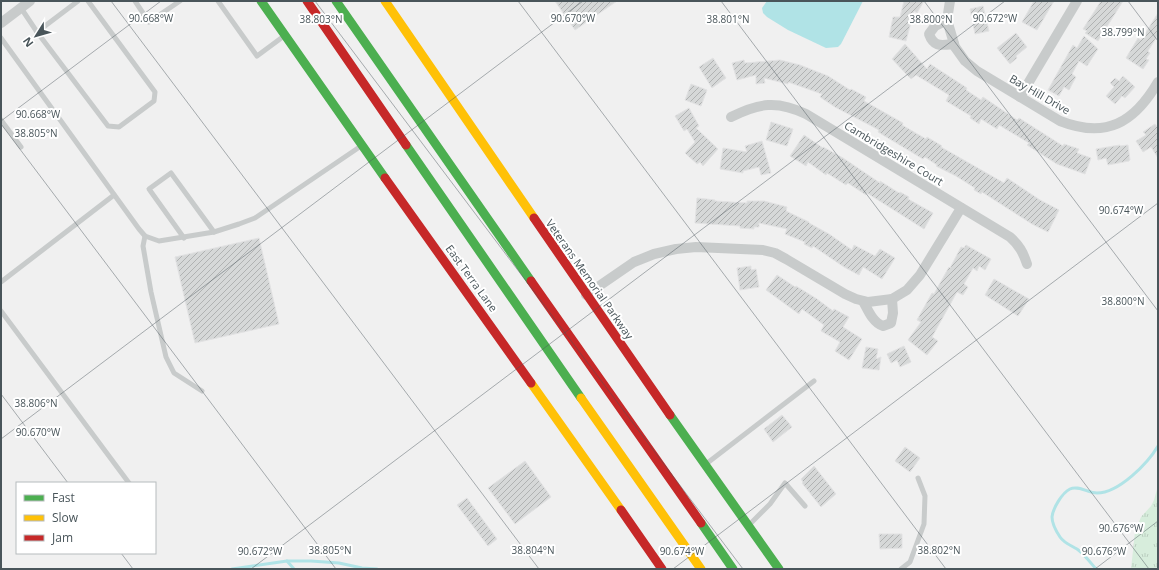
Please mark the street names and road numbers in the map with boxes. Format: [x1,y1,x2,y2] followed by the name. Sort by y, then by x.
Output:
[1007,71,1073,117] street label: Bay Hill Drive
[842,117,946,189] street label: Cambridgeshire Court
[543,216,638,342] street label: Veterans Memorial Parkway
[443,242,501,314] street label: East Terra Lane

